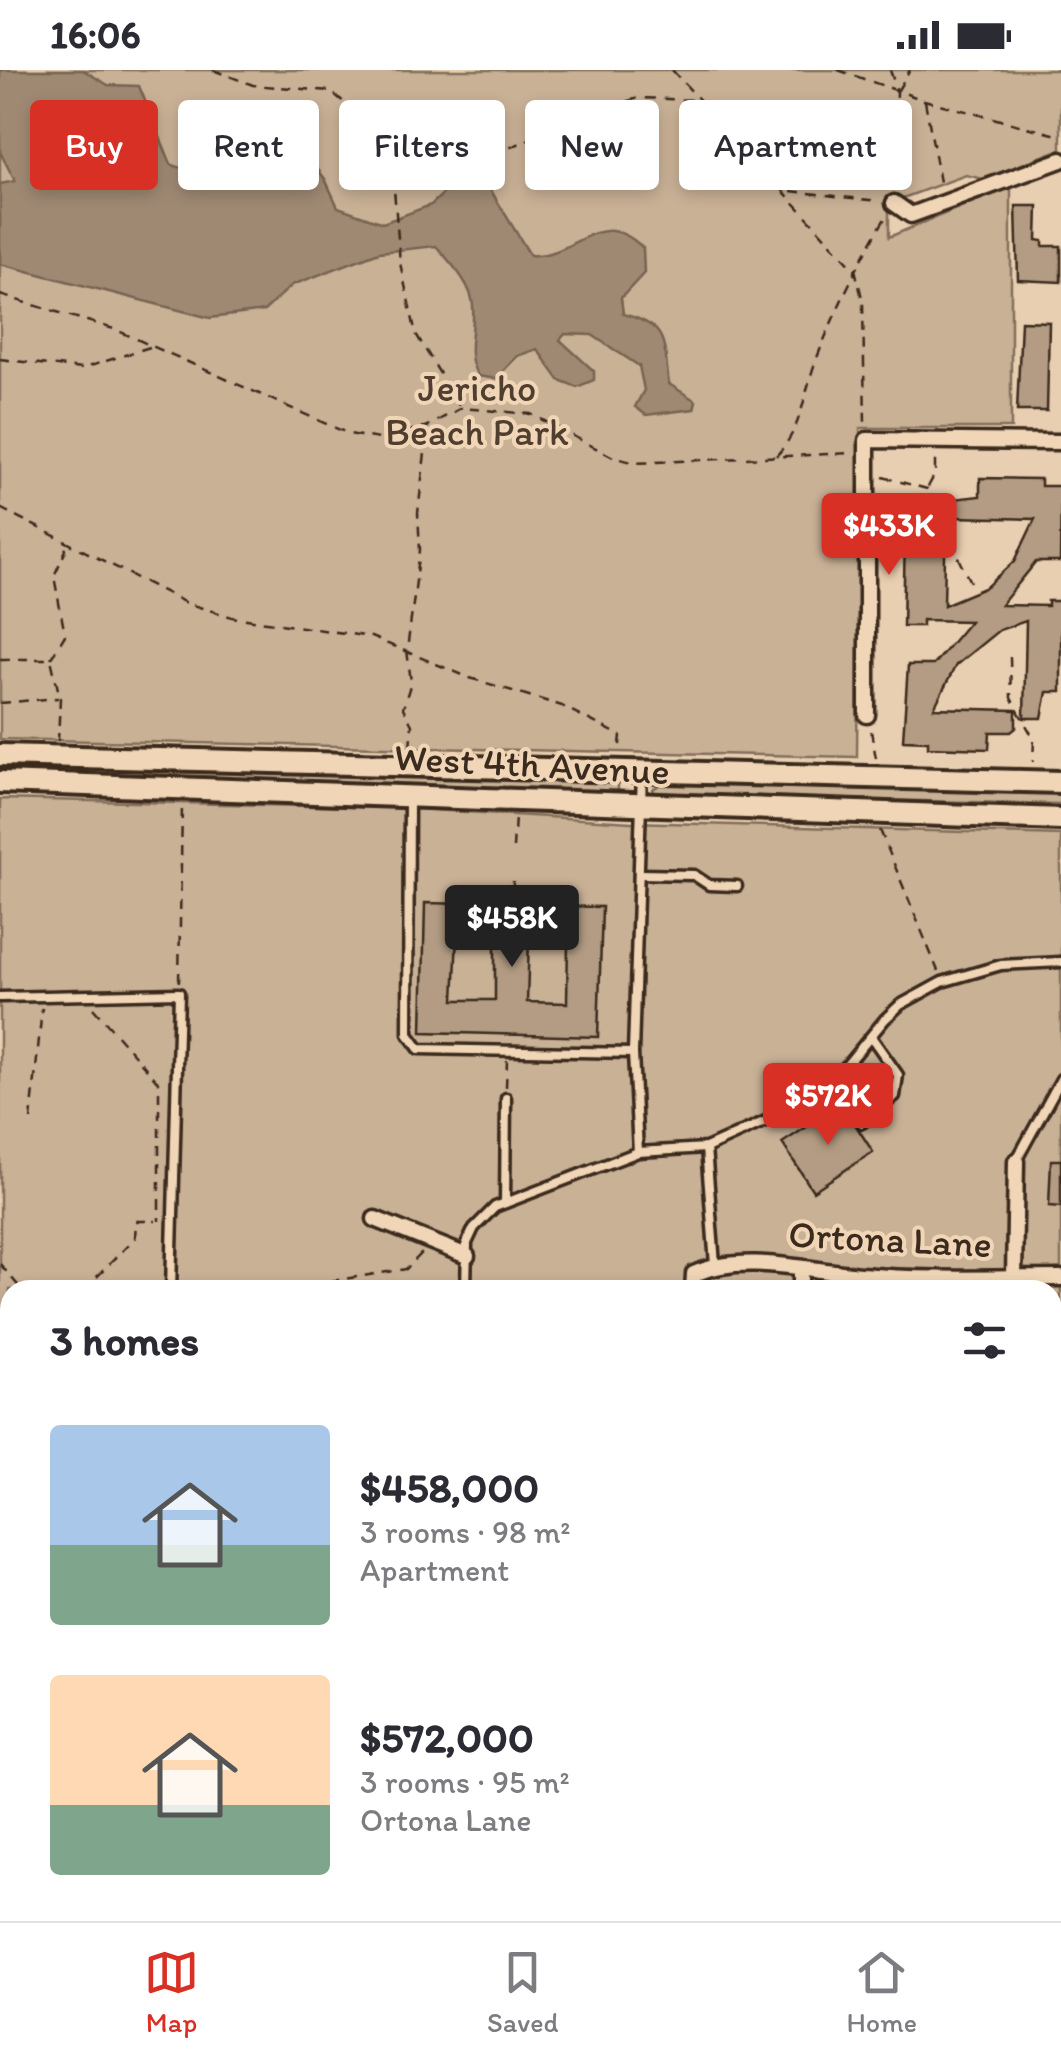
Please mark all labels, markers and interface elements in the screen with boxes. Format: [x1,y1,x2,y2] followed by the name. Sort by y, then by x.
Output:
[50,12,141,58] text: 16:06
[30,100,158,190] chip: Buy
[178,100,319,190] chip: Rent
[339,100,505,190] chip: Filters
[525,100,659,190] chip: New
[679,100,912,190] chip: Apartment
[385,365,569,455] park label: Jericho Beach Park
[819,493,959,578] pin: $433K
[844,506,934,544] text: $433K
[393,734,671,794] street label: West 4th Avenue
[442,885,582,970] pin: $458K
[467,898,557,936] text: $458K
[758,1063,898,1148] pin: $572K
[785,1076,871,1114] text: $572K
[787,1211,993,1267] street label: Ortona Lane
[957,1313,1012,1368] icon: filters
[50,1315,199,1366] text: 3 homes
[360,1462,539,1513] text: $458,000
[130,1465,250,1585] icon: home
[360,1513,571,1551] text: 3 rooms · 98 m²
[360,1551,509,1589] text: Apartment
[360,1712,534,1763] text: $572,000
[130,1715,250,1835] icon: home
[360,1763,570,1801] text: 3 rooms · 95 m²
[360,1801,531,1839] text: Ortona Lane
[144,1945,199,2039] tab: Map
[487,1945,558,2039] tab: Saved
[846,1945,917,2039] tab: Home

